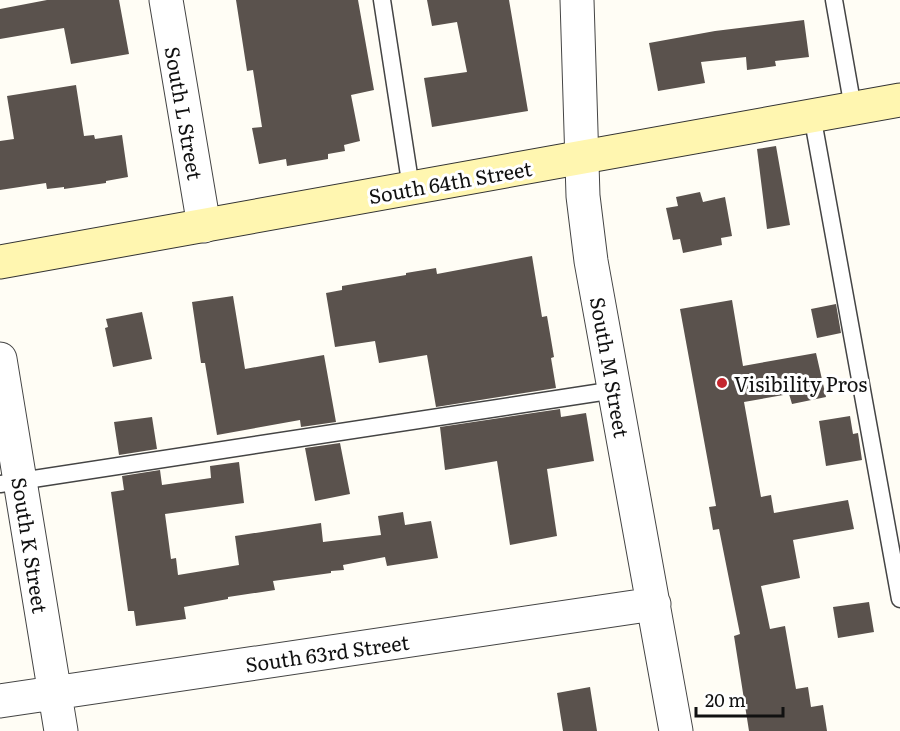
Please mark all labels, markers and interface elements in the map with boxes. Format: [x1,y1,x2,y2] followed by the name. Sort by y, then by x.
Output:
[159,44,211,182] street label: South L Street
[366,152,534,210] street label: South 64th Street
[584,294,638,440] street label: South M Street
[734,368,867,398] place label: Visibility Pros
[715,376,729,390] marker: Visibility Pros
[5,475,57,615] street label: South K Street
[243,626,411,678] street label: South 63rd Street
[696,680,783,718] scale bar
[705,686,746,713] text: 20 m

